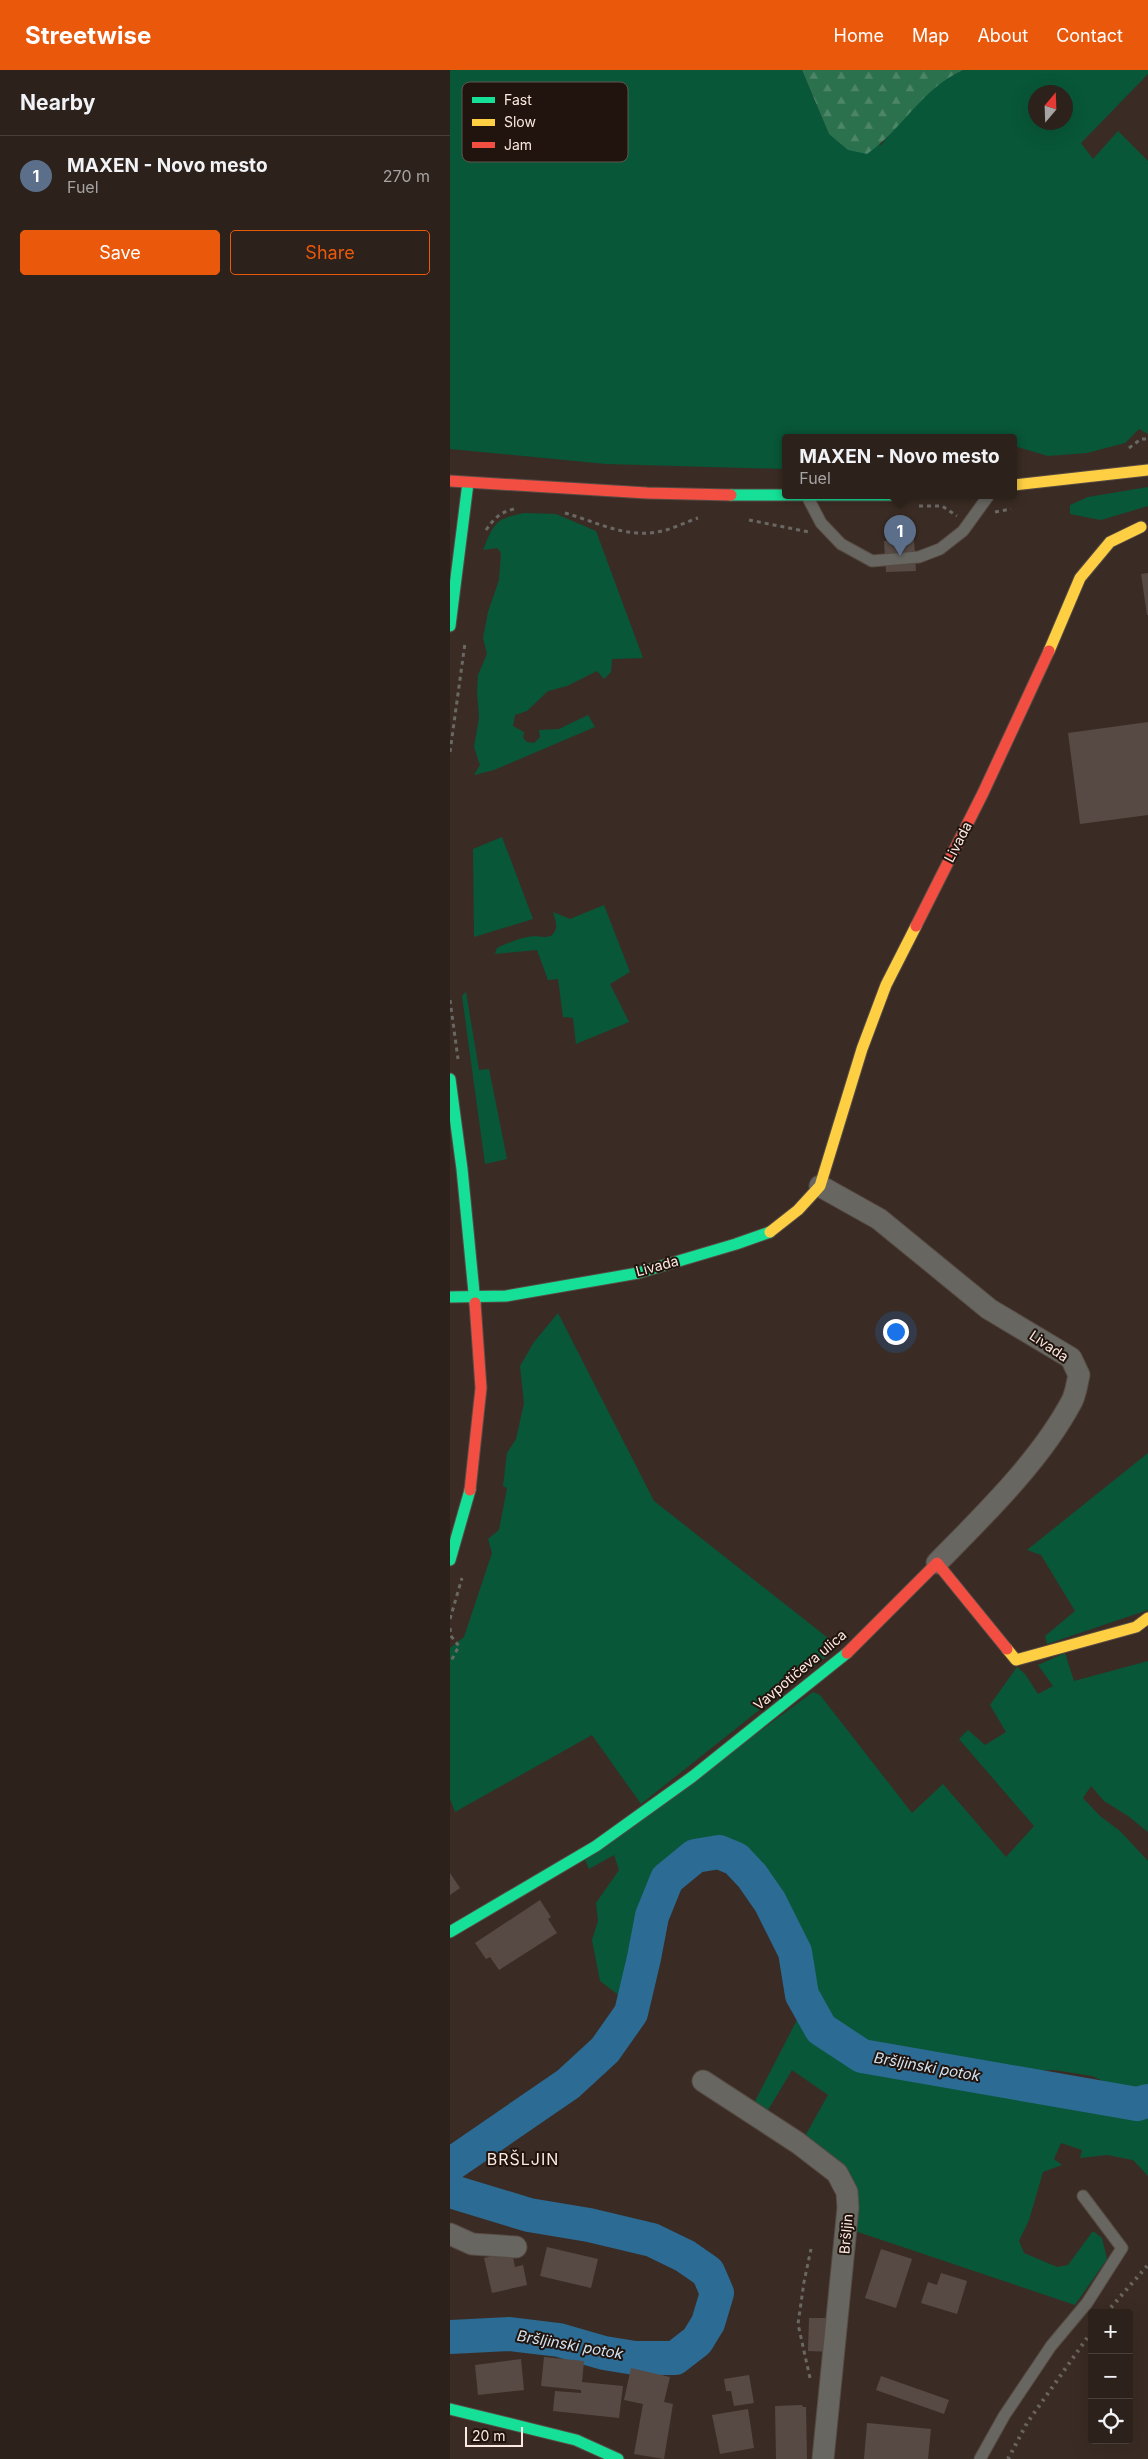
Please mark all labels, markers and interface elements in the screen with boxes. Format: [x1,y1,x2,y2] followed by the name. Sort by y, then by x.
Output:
[25,21,151,50] text: Streetwise
[834,25,884,46] text: Home
[912,25,949,46] text: Map
[977,25,1028,46] text: About
[1056,25,1123,46] text: Contact
[462,82,628,162] legend
[1028,85,1073,130] north arrow
[20,90,95,115] text: Nearby
[504,91,532,108] text: Fast
[504,113,536,130] text: Slow
[504,136,532,153] text: Jam
[67,154,268,177] text: MAXEN - Novo mesto
[33,166,39,186] text: 1
[383,166,430,186] text: 270 m
[67,177,99,197] text: Fuel
[20,230,220,275] button: Save
[230,230,430,275] button: Share
[782,434,1017,499] popup
[799,445,1000,468] text: MAXEN - Novo mesto
[799,468,831,488] text: Fuel
[884,515,916,556] pin: 1
[940,819,975,865] street label: Livada
[634,1252,680,1279] street label: Livada
[883,1319,909,1345] your location
[1027,1326,1072,1365] street label: Livada
[750,1626,850,1713] street label: Vavpotičeva ulica
[873,2048,982,2085] water label: Bršljinski potok
[487,2149,559,2169] district label: BRŠLJIN
[835,2213,856,2255] street label: Bršljin
[1088,2309,1133,2444] map controls
[1088,2309,1133,2354] button: +
[516,2326,625,2363] water label: Bršljinski potok
[1088,2354,1133,2399] button: −
[1088,2399,1133,2444] button: locate
[465,2424,522,2447] scale bar
[472,2427,506,2444] text: 20 m

